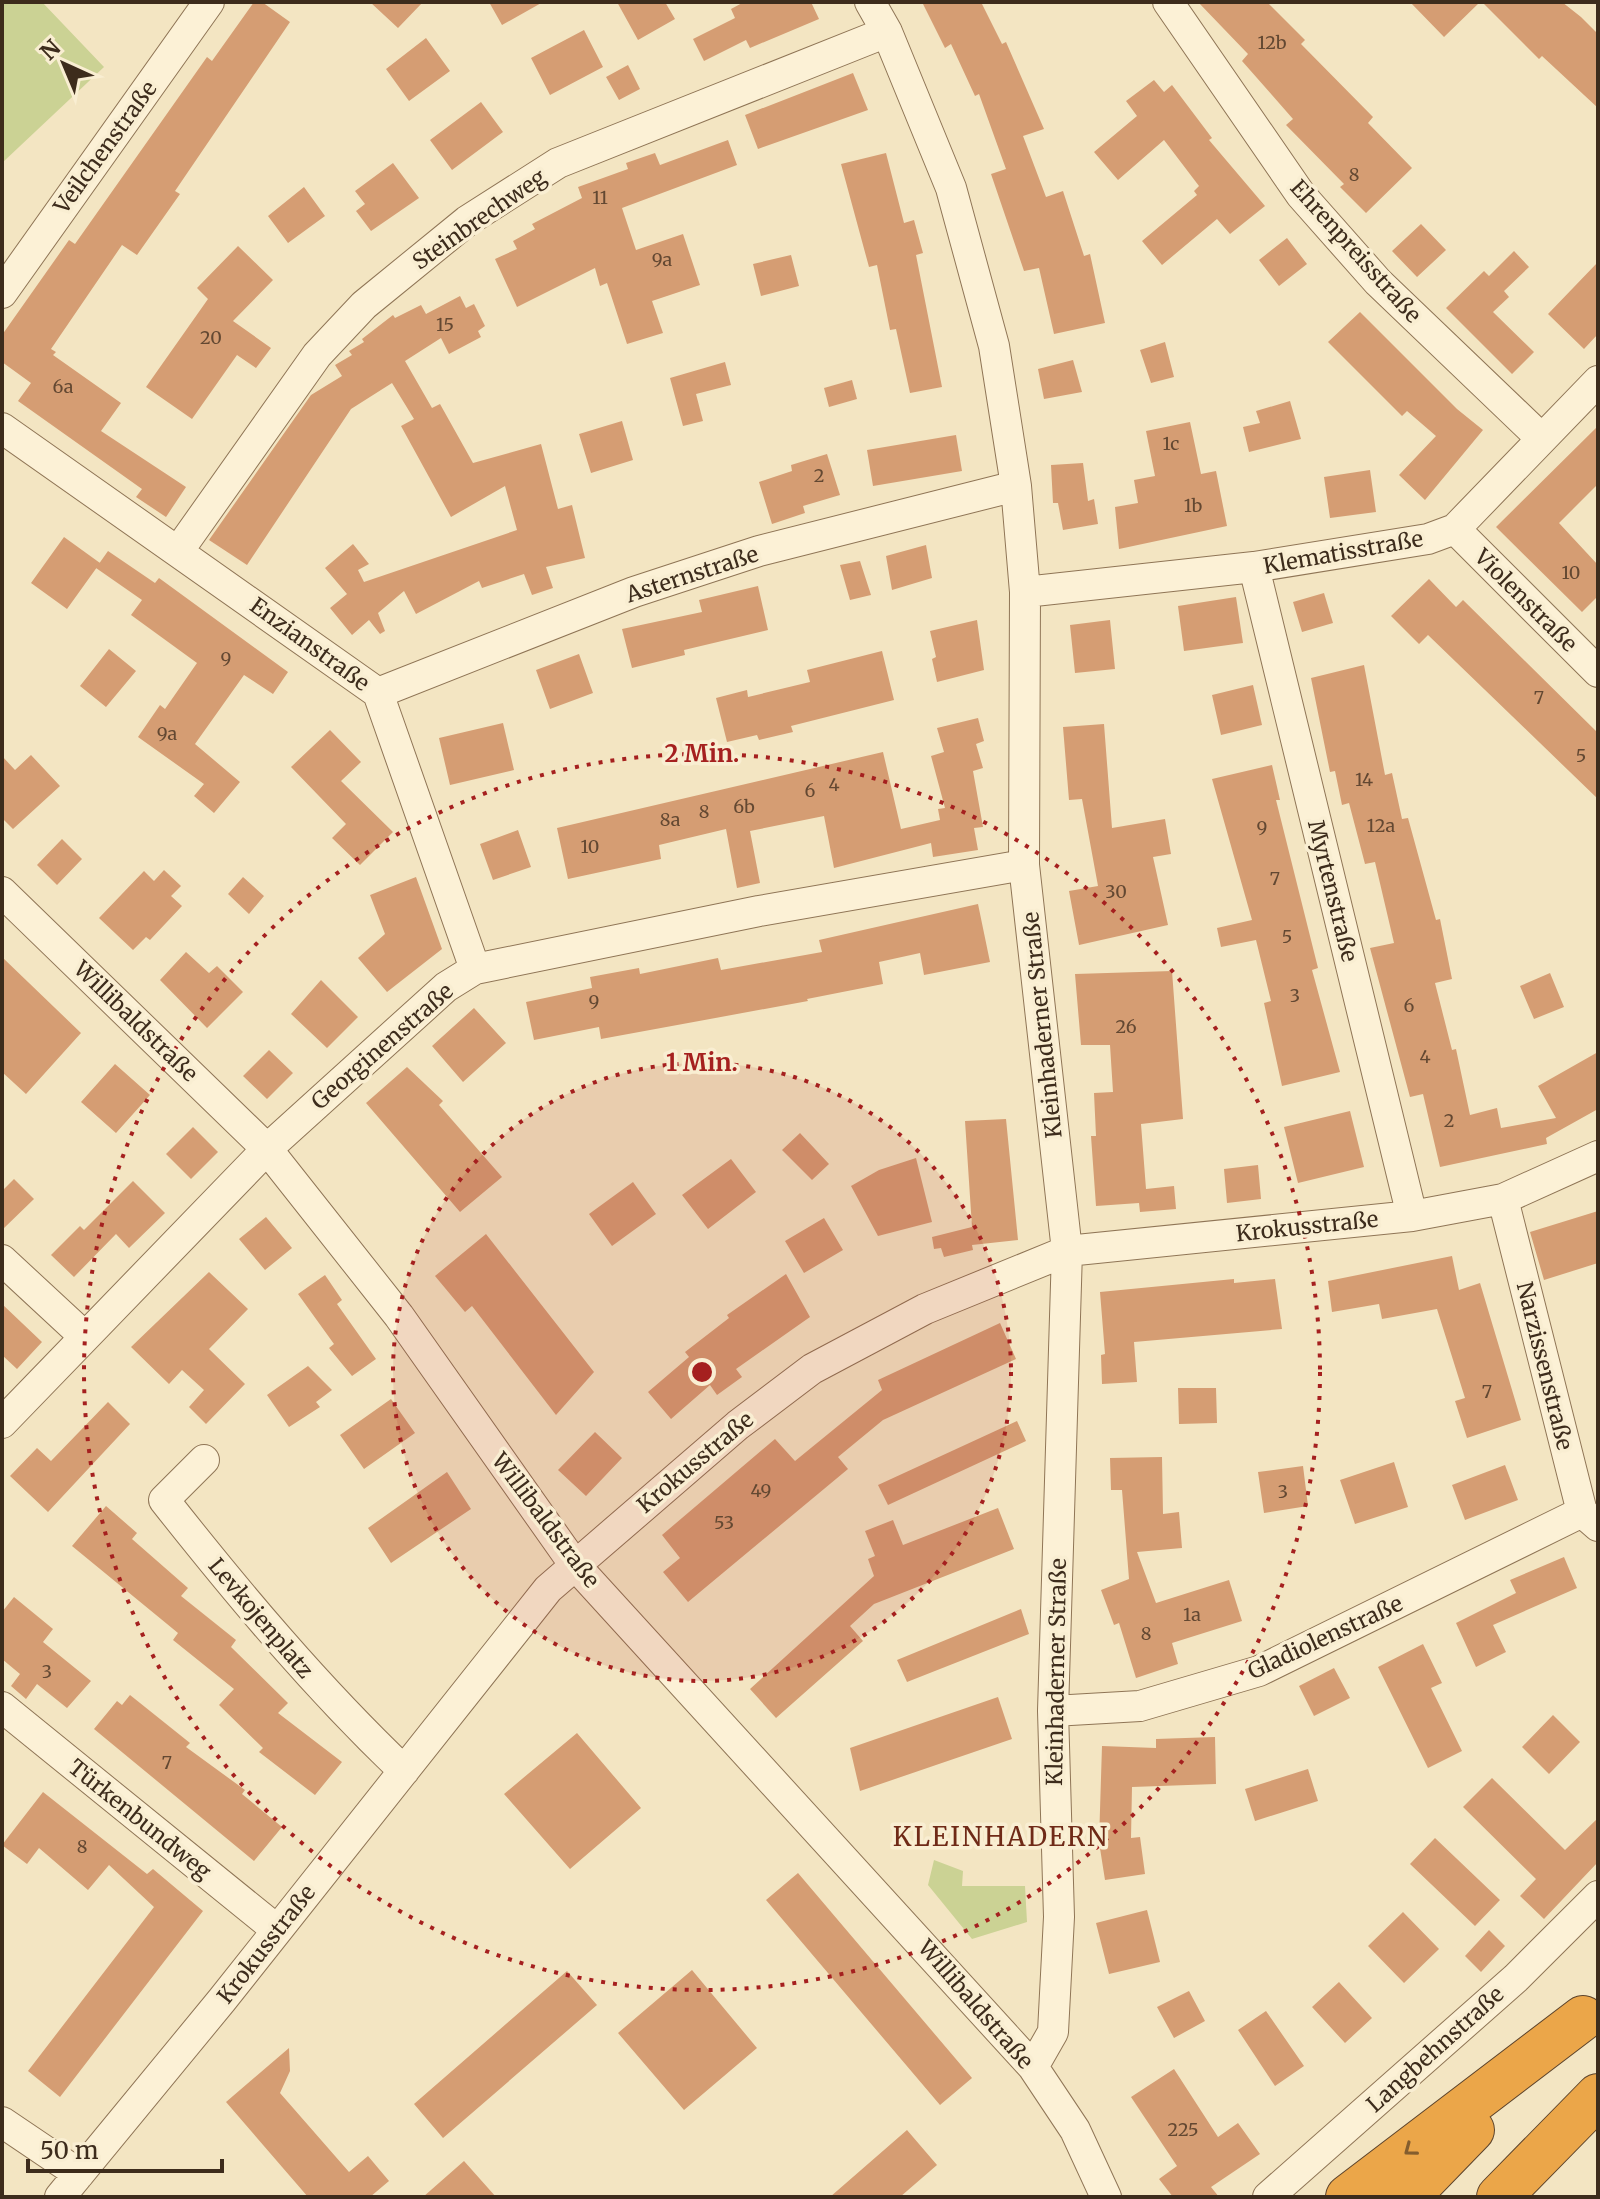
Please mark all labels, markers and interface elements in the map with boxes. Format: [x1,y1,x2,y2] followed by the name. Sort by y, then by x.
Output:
[24,24,104,104] north arrow
[1257,31,1287,54] house number: 12b
[34,33,67,66] text: N
[47,75,163,220] street label: Veilchenstraße
[407,163,551,275] street label: Steinbrechweg
[1349,163,1359,186] house number: 8
[1284,174,1428,328] street label: Ehrenpreisstraße
[592,186,608,209] house number: 11
[652,248,673,271] house number: 9a
[436,313,454,336] house number: 15
[200,326,222,349] house number: 20
[53,375,74,398] house number: 6a
[1163,432,1179,455] house number: 1c
[814,464,824,487] house number: 2
[1184,494,1202,517] house number: 1b
[1261,524,1425,580] street label: Klematisstraße
[621,539,762,609] street label: Asternstraße
[1468,542,1583,657] street label: Violenstraße
[1562,561,1580,584] house number: 10
[245,591,375,697] street label: Enzianstraße
[221,647,231,670] house number: 9
[1534,686,1544,709] house number: 7
[157,722,178,745] house number: 9a
[665,738,739,769] text: 2 Min.
[1576,744,1586,767] house number: 5
[1355,768,1373,791] house number: 14
[828,773,840,796] house number: 4
[805,779,816,802] house number: 6
[733,795,755,818] house number: 6b
[699,800,709,823] house number: 8
[660,808,681,831] house number: 8a
[1367,814,1396,837] house number: 12a
[1257,816,1267,839] house number: 9
[1302,817,1364,965] street label: Myrtenstraße
[581,835,599,858] house number: 10
[1270,867,1280,890] house number: 7
[1105,880,1127,903] house number: 30
[1016,910,1068,1140] street label: Kleinhaderner Straße
[1282,925,1292,948] house number: 5
[67,954,204,1087] street label: Willibaldstraße
[305,977,459,1115] street label: Georginenstraße
[1290,984,1300,1007] house number: 3
[589,990,599,1013] house number: 9
[1404,994,1415,1017] house number: 6
[1115,1015,1137,1038] house number: 26
[1419,1045,1431,1068] house number: 4
[666,1047,738,1078] text: 1 Min.
[1444,1109,1454,1132] house number: 2
[1234,1205,1380,1247] street label: Krokusstraße
[1511,1279,1579,1453] street label: Narzissenstraße
[688,1358,716,1386] centre of rings
[1482,1380,1492,1403] house number: 7
[631,1405,759,1519] street label: Krokusstraße
[485,1446,606,1593] street label: Willibaldstraße
[751,1479,771,1502] house number: 49
[1278,1480,1288,1503] house number: 3
[714,1511,734,1534] house number: 53
[203,1552,319,1684] street label: Levkojenplatz
[1040,1558,1072,1786] street label: Kleinhaderner Straße
[1243,1589,1407,1685] street label: Gladiolenstraße
[1183,1603,1201,1626] house number: 1a
[1141,1622,1151,1645] house number: 8
[42,1660,52,1683] house number: 3
[162,1751,172,1774] house number: 7
[63,1753,217,1885] street label: Türkenbundweg
[893,1820,1109,1853] district label: KLEINHADERN
[77,1835,87,1858] house number: 8
[211,1879,321,2009] street label: Krokusstraße
[912,1933,1040,2074] street label: Willibaldstraße
[1361,1980,1509,2118] street label: Langbehnstraße
[1168,2118,1198,2141] house number: 225
[28,2123,222,2173] scale bar
[40,2135,99,2166] text: 50 m
[1404,2141,1418,2155] one-way arrow

